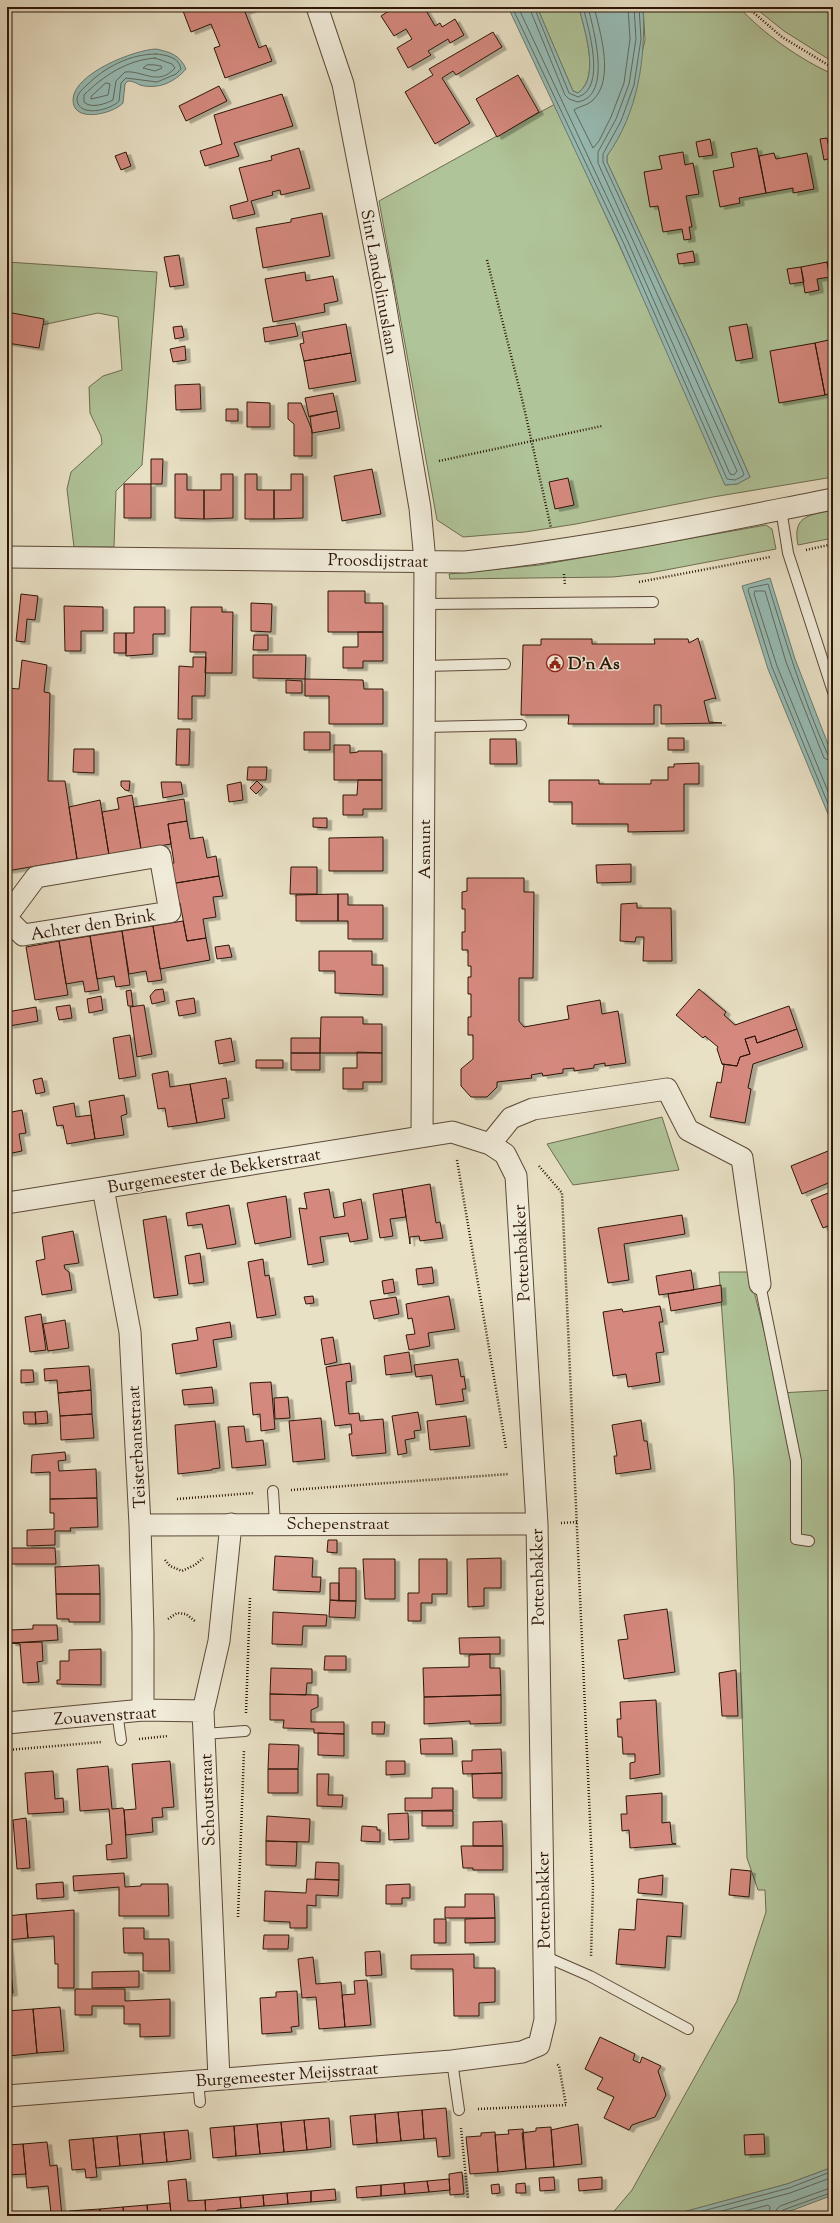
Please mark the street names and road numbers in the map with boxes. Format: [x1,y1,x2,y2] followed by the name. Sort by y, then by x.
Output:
[353,208,403,357] street label: Sint Landolinuslaan
[328,549,429,575] street label: Proosdijstraat
[414,819,438,879] street label: Asmunt
[29,904,158,948] street label: Achter den Brink
[106,1143,323,1201] street label: Burgemeester de Bekkerstraat
[508,1203,538,1302] street label: Pottenbakker
[123,1385,153,1509] street label: Teisterbantstraat
[287,1513,390,1537] street label: Schepenstraat
[526,1528,552,1626] street label: Pottenbakker
[53,1701,157,1733] street label: Zouavenstraat
[195,1753,223,1847] street label: Schoutstraat
[532,1851,558,1949] street label: Pottenbakker
[195,2058,379,2094] street label: Burgemeester Meijsstraat

